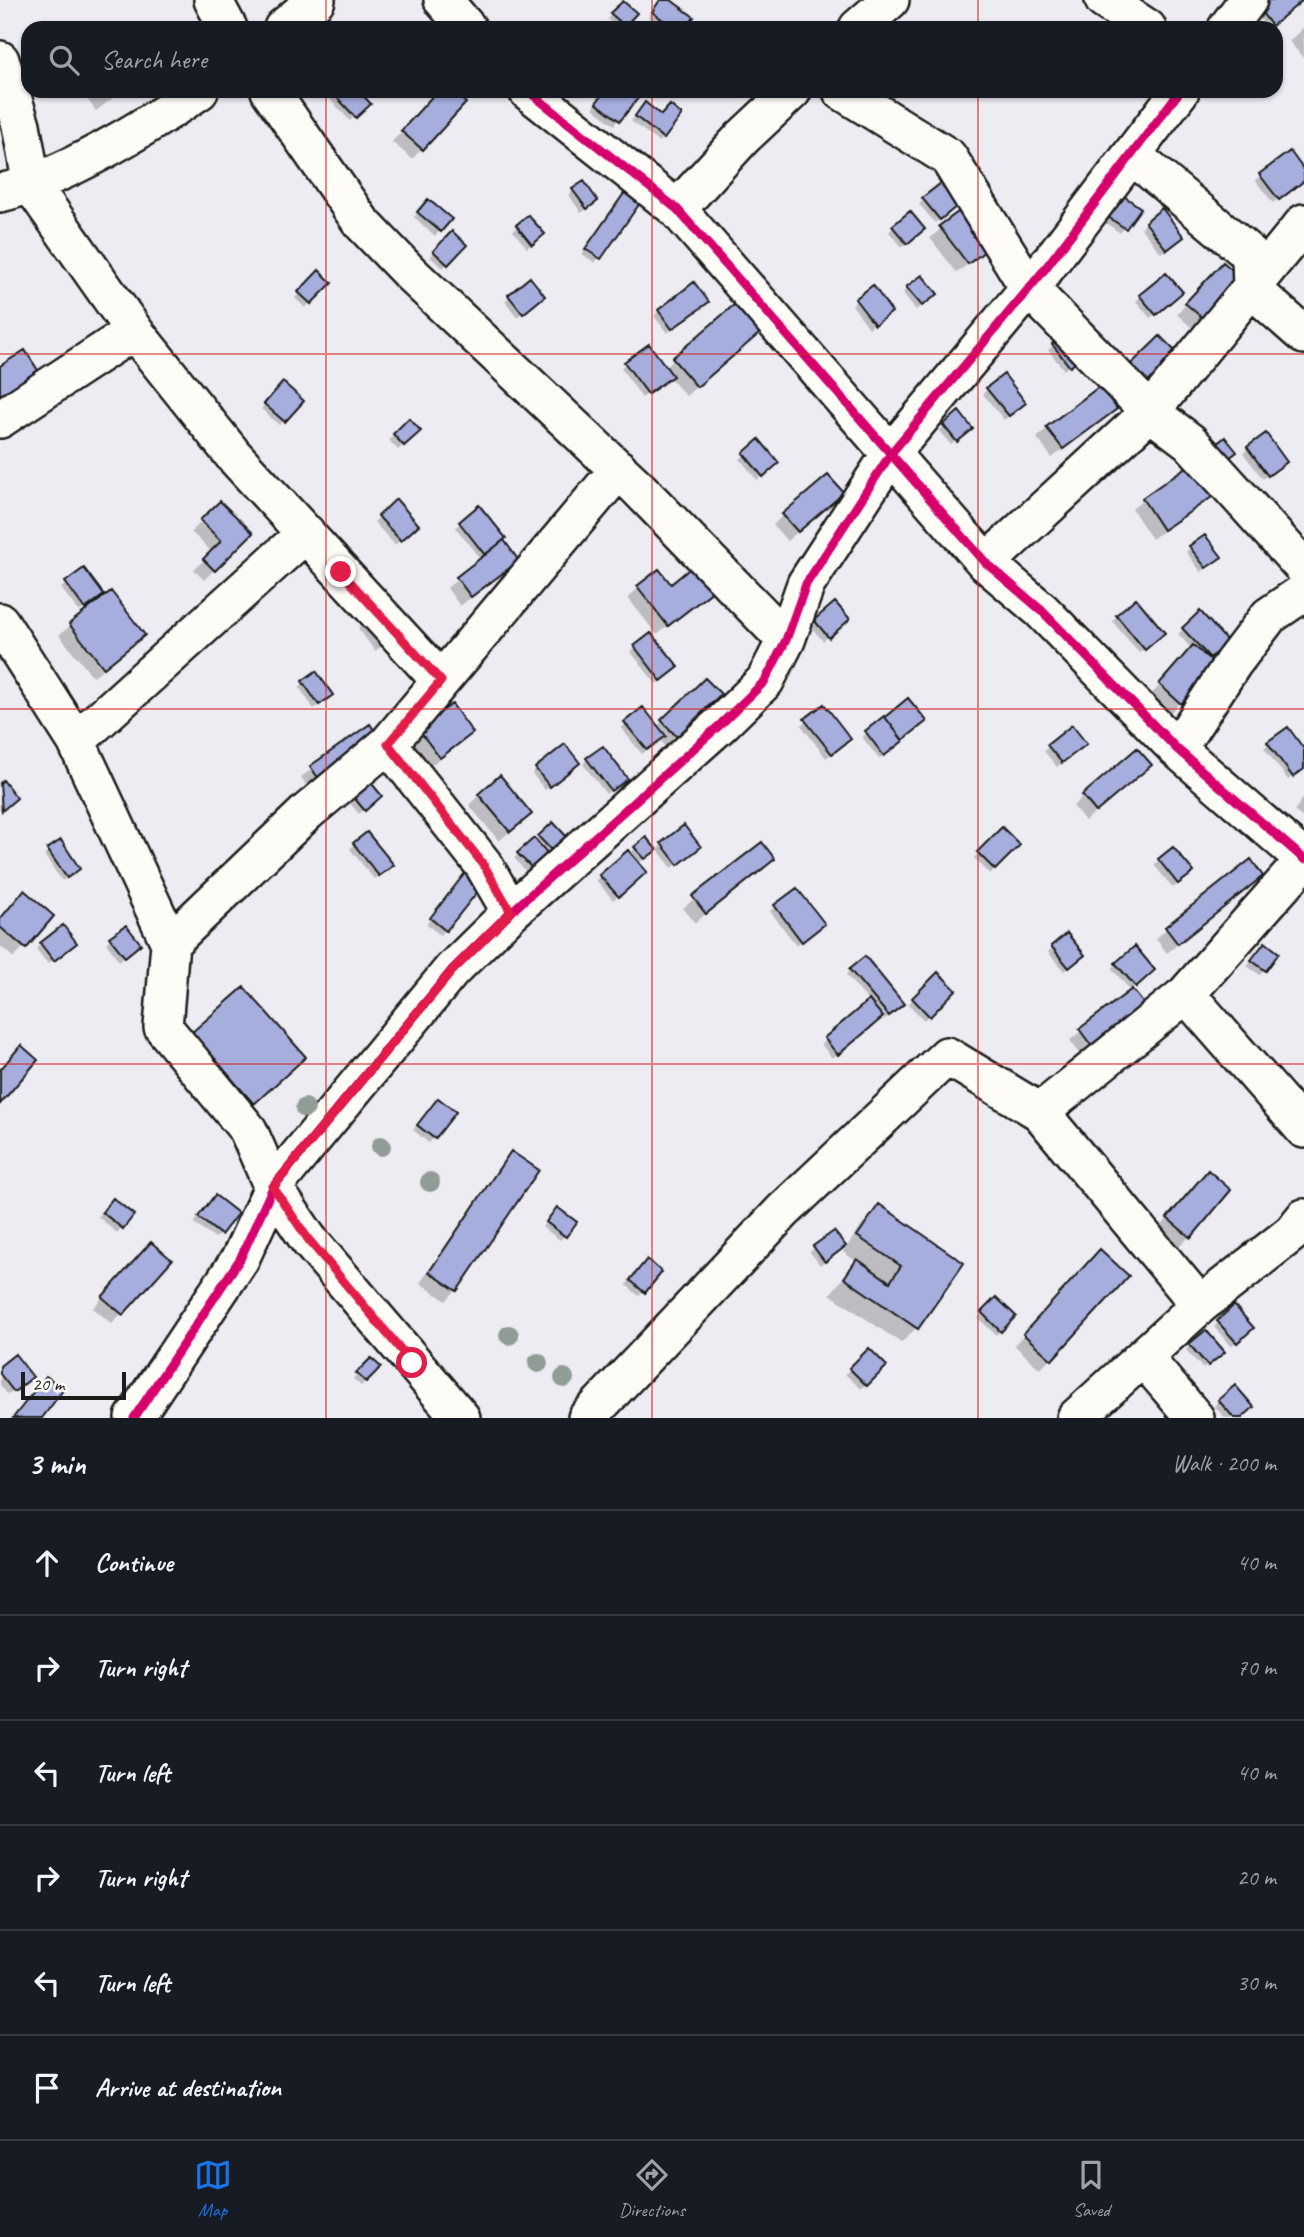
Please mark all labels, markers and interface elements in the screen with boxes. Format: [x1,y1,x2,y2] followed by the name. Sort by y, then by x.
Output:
[21,21,1283,98] search box
[45,41,83,79] icon: search
[101,43,207,76] text: Search here
[325,556,356,587] route end
[396,1347,427,1378] route start
[21,1369,126,1401] scale bar
[32,1372,64,1396] text: 20 m
[28,1445,85,1483] text: 3 min
[1172,1449,1276,1478] text: Walk · 200 m
[28,1544,66,1582] icon: ahead
[95,1546,173,1579] text: Continue
[1237,1548,1276,1577] text: 40 m
[28,1649,66,1687] icon: right
[95,1651,186,1684] text: Turn right
[1237,1653,1276,1682] text: 70 m
[28,1754,66,1792] icon: left
[95,1756,170,1789] text: Turn left
[1237,1758,1276,1787] text: 40 m
[28,1859,66,1897] icon: right
[95,1861,186,1894] text: Turn right
[1237,1863,1276,1892] text: 20 m
[28,1964,66,2002] icon: left
[95,1966,170,1999] text: Turn left
[1237,1968,1276,1997] text: 30 m
[28,2069,66,2107] icon: arrive
[95,2071,281,2104] text: Arrive at destination
[194,2156,232,2222] tab: Map
[619,2156,685,2222] tab: Directions
[1072,2156,1110,2222] tab: Saved

